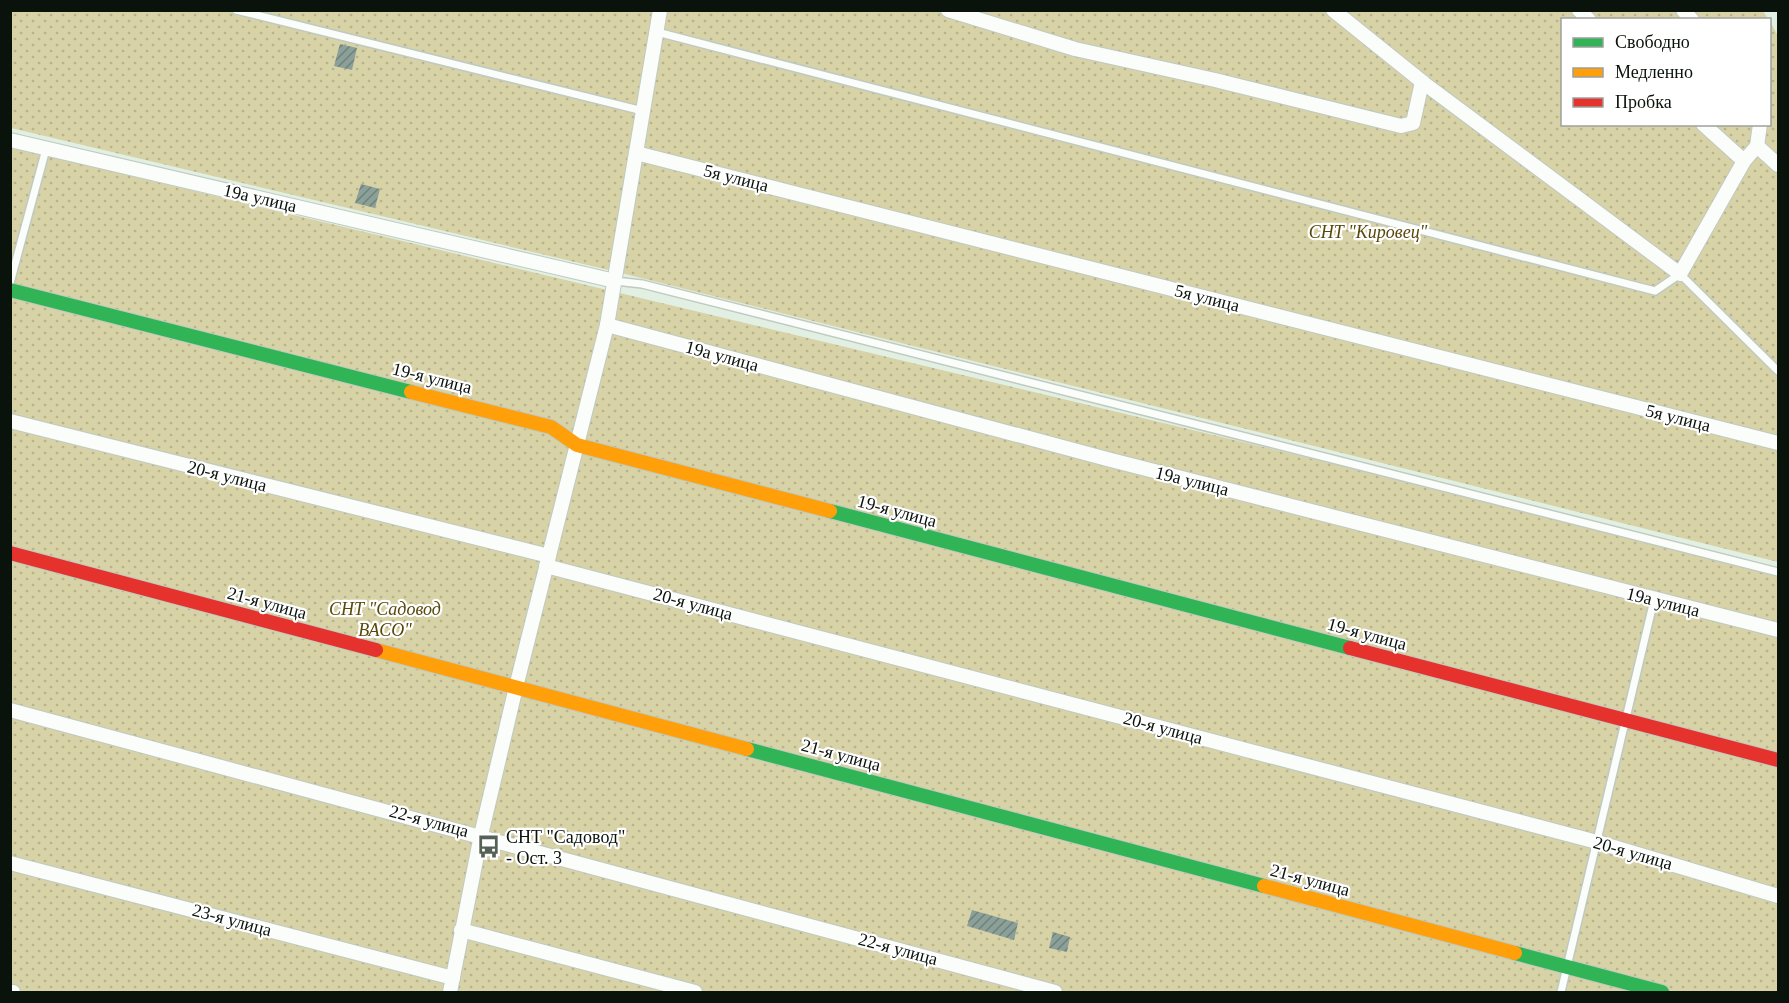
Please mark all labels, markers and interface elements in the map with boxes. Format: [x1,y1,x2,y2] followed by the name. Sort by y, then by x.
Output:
[1561,18,1771,126] legend
[1615,32,1690,52] text: Свободно
[1615,62,1693,82] text: Медленно
[1615,92,1672,112] text: Пробка
[701,160,771,196] street label: 5я улица
[221,180,299,216] street label: 19а улица
[1309,222,1428,242] park label: СНТ "Кировец"
[1172,280,1242,316] street label: 5я улица
[683,337,761,375] street label: 19а улица
[390,358,474,398] street label: 19-я улица
[1643,400,1713,436] street label: 5я улица
[185,456,269,496] street label: 20-я улица
[1153,462,1231,500] street label: 19а улица
[855,491,939,531] street label: 19-я улица
[225,583,309,623] street label: 21-я улица
[1624,583,1702,621] street label: 19а улица
[651,584,735,624] street label: 20-я улица
[329,599,441,640] park label: СНТ "Садовод ВАСО"
[1325,614,1409,654] street label: 19-я улица
[1121,708,1205,748] street label: 20-я улица
[799,735,883,775] street label: 21-я улица
[387,801,471,841] street label: 22-я улица
[506,827,625,868] place label: СНТ "Садовод" - Ост. 3
[1591,832,1675,874] street label: 20-я улица
[475,834,501,860] bus stop icon: СНТ "Садовод" - Ост. 3
[1268,860,1352,900] street label: 21-я улица
[190,900,274,940] street label: 23-я улица
[856,929,940,969] street label: 22-я улица

